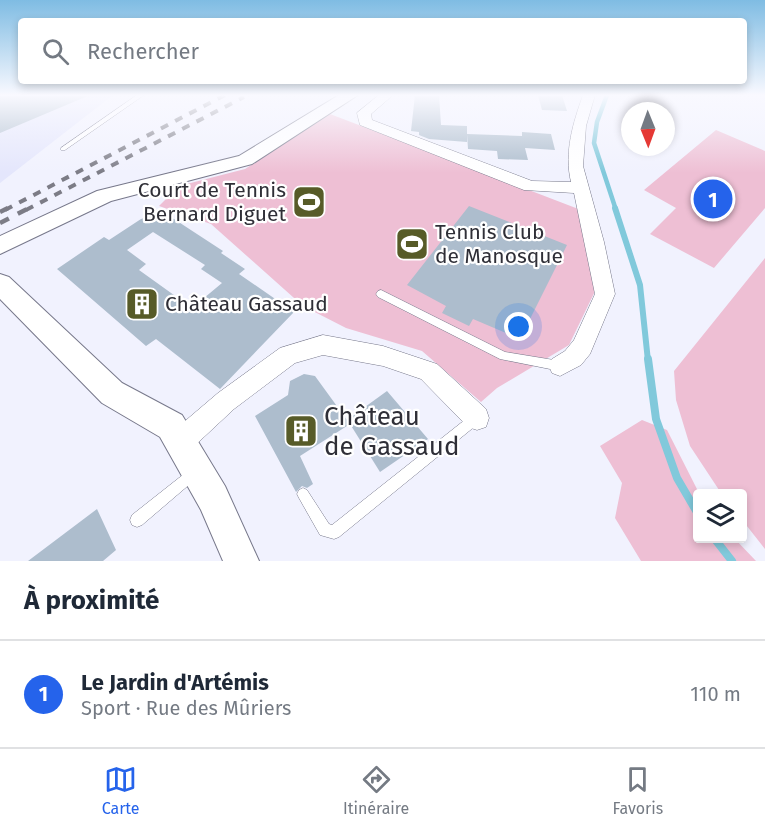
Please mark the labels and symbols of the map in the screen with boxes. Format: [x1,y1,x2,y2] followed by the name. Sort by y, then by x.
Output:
[621,102,675,156] north arrow
[694,176,732,222] pin: 1
[138,177,286,227] place label: Court de Tennis Bernard Diguet
[291,184,327,220] sports icon: Court de Tennis Bernard Diguet
[435,219,563,269] place label: Tennis Club de Manosque
[394,226,430,262] sports icon: Tennis Club de Manosque
[124,286,160,322] building icon: Château Gassaud
[165,291,328,317] place label: Château Gassaud
[504,312,533,341] your location
[324,401,460,462] place label: Château de Gassaud
[283,413,319,449] building icon: Château de Gassaud

